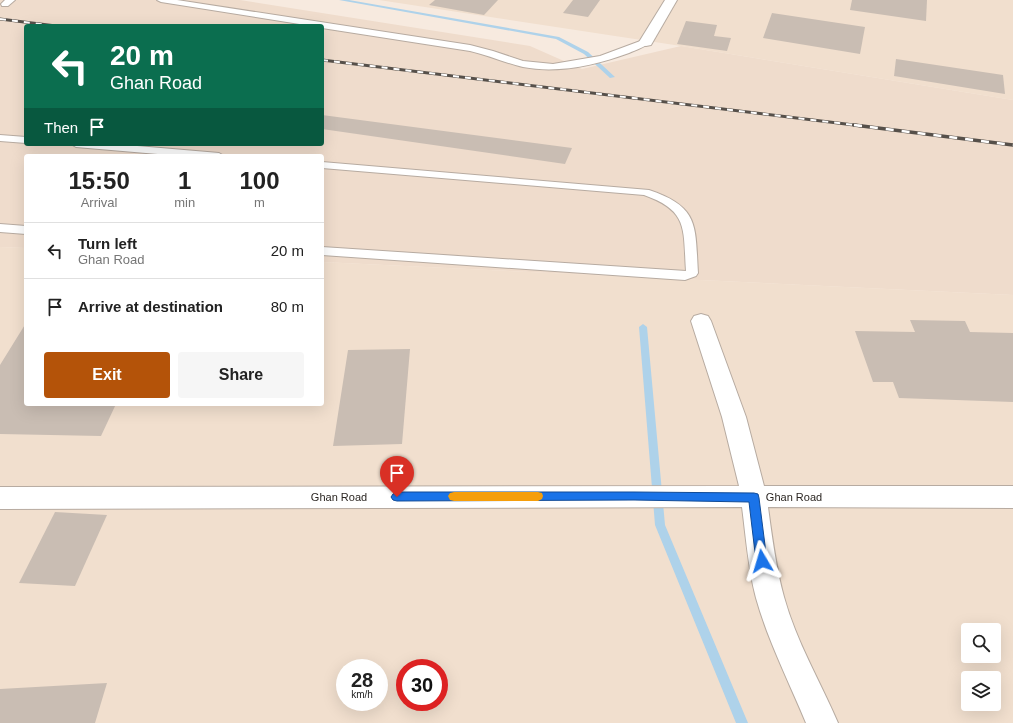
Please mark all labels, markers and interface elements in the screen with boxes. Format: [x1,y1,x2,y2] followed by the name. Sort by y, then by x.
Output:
[44,40,96,92] icon: left
[110,40,174,71] text: 20 m
[110,73,202,93] text: Ghan Road
[86,116,108,138] icon: arrive
[44,119,78,136] text: Then
[68,167,130,194] text: 15:50
[178,167,191,194] text: 1
[240,167,280,194] text: 100
[81,195,118,210] text: Arrival
[174,195,195,210] text: min
[254,195,265,210] text: m
[78,235,137,252] text: Turn left
[44,240,66,262] icon: left
[271,242,304,259] text: 20 m
[78,252,145,267] text: Ghan Road
[44,296,66,318] icon: arrive
[78,298,223,315] text: Arrive at destination
[271,298,304,315] text: 80 m
[44,352,170,398] button: Exit
[178,352,304,398] button: Share
[380,456,414,497] pin
[386,462,408,484] icon: arrive
[311,491,367,503] street label: Ghan Road
[766,491,822,503] street label: Ghan Road
[741,540,783,582] position arrow
[961,623,1001,711] map controls
[961,623,1001,663] button: search
[396,659,448,711] speed limit sign: 30
[351,669,373,691] text: 28
[961,671,1001,711] button: layers
[351,689,373,700] text: km/h

